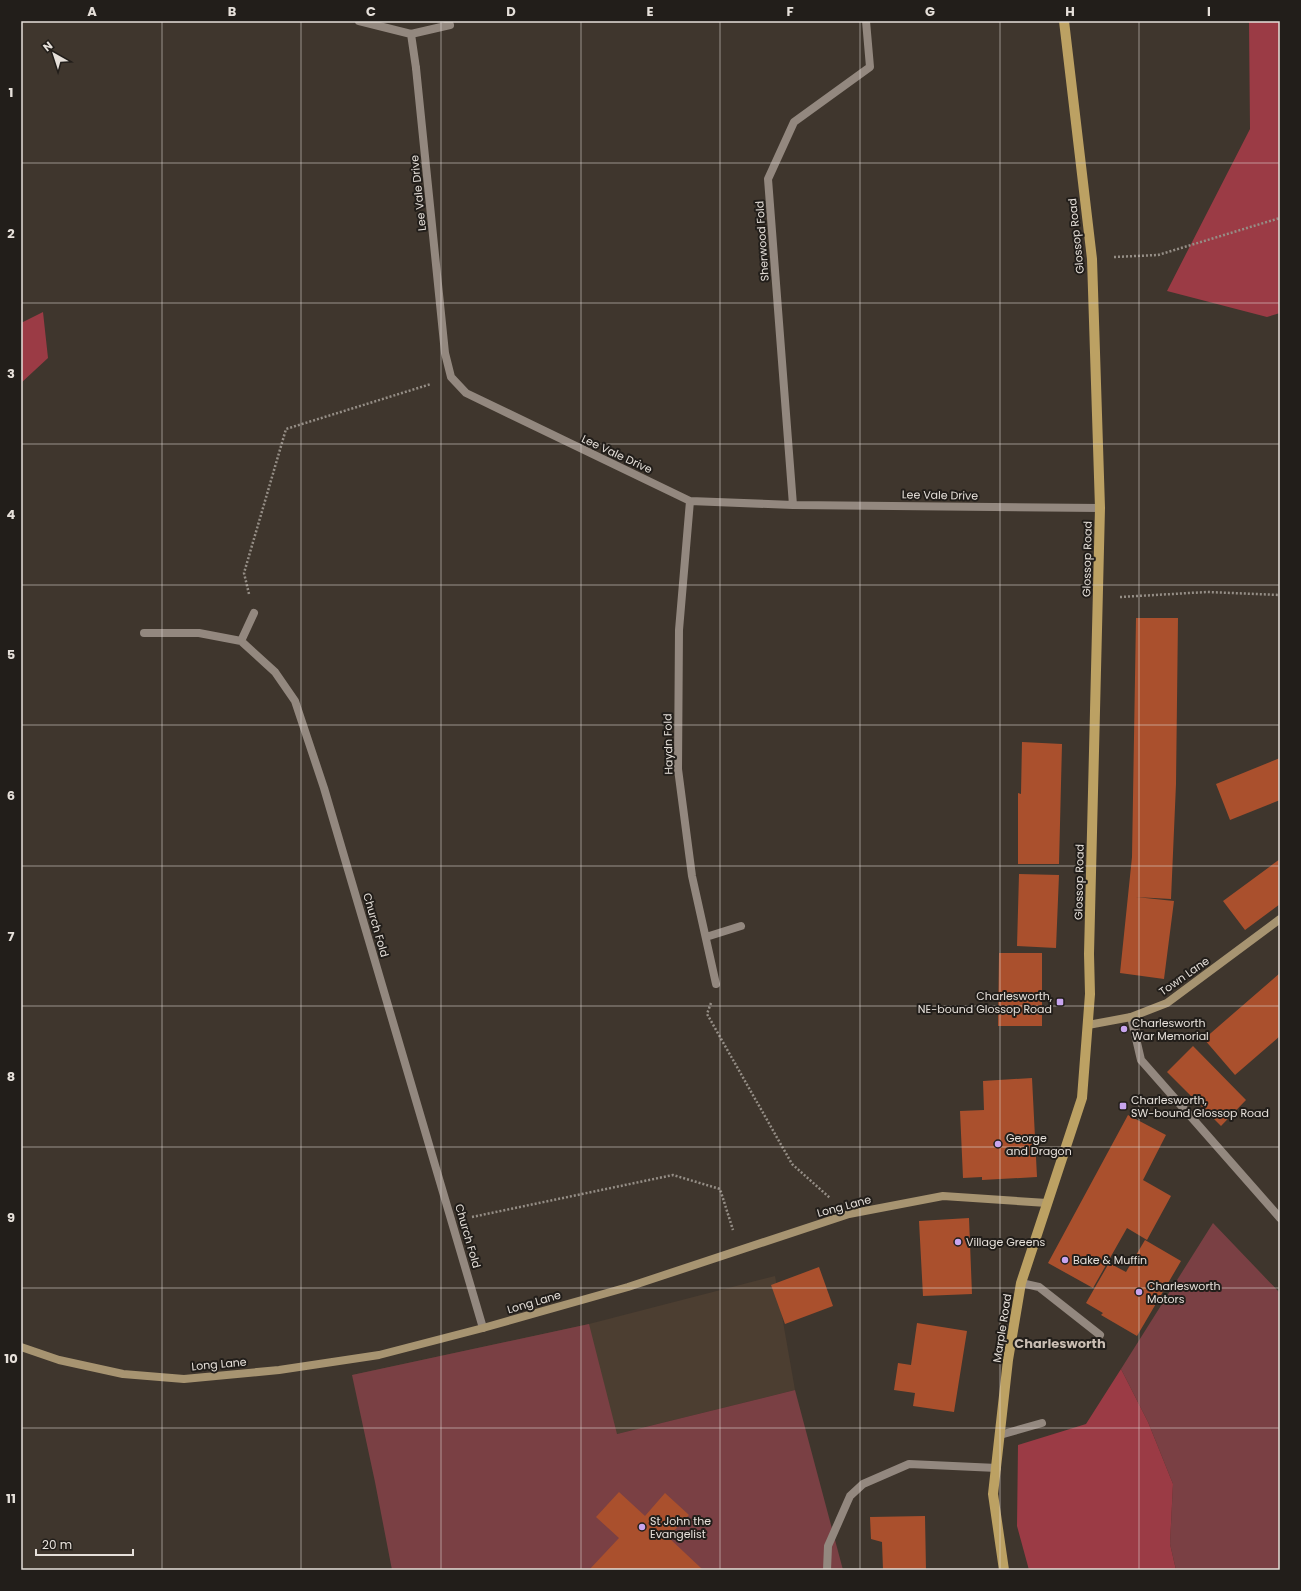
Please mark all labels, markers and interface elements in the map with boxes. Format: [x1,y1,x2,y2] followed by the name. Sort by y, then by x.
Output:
[87,2,97,21] text: A
[228,2,237,21] text: B
[366,2,376,21] text: C
[506,2,516,21] text: D
[646,2,654,21] text: E
[786,2,794,21] text: F
[925,2,935,21] text: G
[1065,2,1075,21] text: H
[1207,2,1211,21] text: I
[34,34,74,74] north arrow
[39,37,56,55] text: N
[9,83,13,102] text: 1
[406,154,430,232] street label: Lee Vale Drive
[1064,197,1088,275] street label: Glossop Road
[751,200,773,282] street label: Sherwood Fold
[7,224,15,243] text: 2
[7,364,15,383] text: 3
[579,431,655,477] street label: Lee Vale Drive
[902,486,978,504] street label: Lee Vale Drive
[7,505,16,524] text: 4
[1078,521,1096,597] street label: Glossop Road
[7,645,15,664] text: 5
[659,713,677,775] street label: Haydn Fold
[7,786,15,805] text: 6
[1070,844,1088,920] street label: Glossop Road
[359,891,393,959] street label: Church Fold
[8,927,15,946] text: 7
[1156,953,1213,999] street label: Town Lane
[918,988,1052,1017] place label: Charlesworth, NE-bound Glossop Road
[1055,997,1065,1007] marker: Charlesworth, NE-bound Glossop Road
[1132,1015,1209,1044] place label: Charlesworth War Memorial
[1119,1024,1129,1034] marker: Charlesworth War Memorial
[7,1067,15,1086] text: 8
[1131,1092,1269,1121] place label: Charlesworth, SW-bound Glossop Road
[1118,1101,1128,1111] marker: Charlesworth, SW-bound Glossop Road
[1006,1130,1072,1159] place label: George and Dragon
[993,1139,1003,1149] marker: George and Dragon
[815,1191,873,1221] street label: Long Lane
[451,1202,485,1270] street label: Church Fold
[7,1208,15,1227] text: 9
[966,1234,1046,1250] place label: Village Greens
[953,1237,963,1247] marker: Village Greens
[1073,1252,1147,1268] place label: Bake & Muffin
[1060,1255,1070,1265] marker: Bake & Muffin
[1147,1278,1221,1307] place label: Charlesworth Motors
[505,1287,563,1317] street label: Long Lane
[1134,1287,1144,1297] marker: Charlesworth Motors
[989,1292,1015,1364] street label: Marple Road
[1014,1334,1106,1353] district label: Charlesworth
[4,1349,18,1368] text: 10
[191,1354,247,1374] street label: Long Lane
[6,1489,16,1508] text: 11
[650,1513,711,1542] place label: St John the Evangelist
[637,1522,647,1532] marker: St John the Evangelist
[36,1531,133,1557] scale bar
[42,1536,72,1553] text: 20 m

